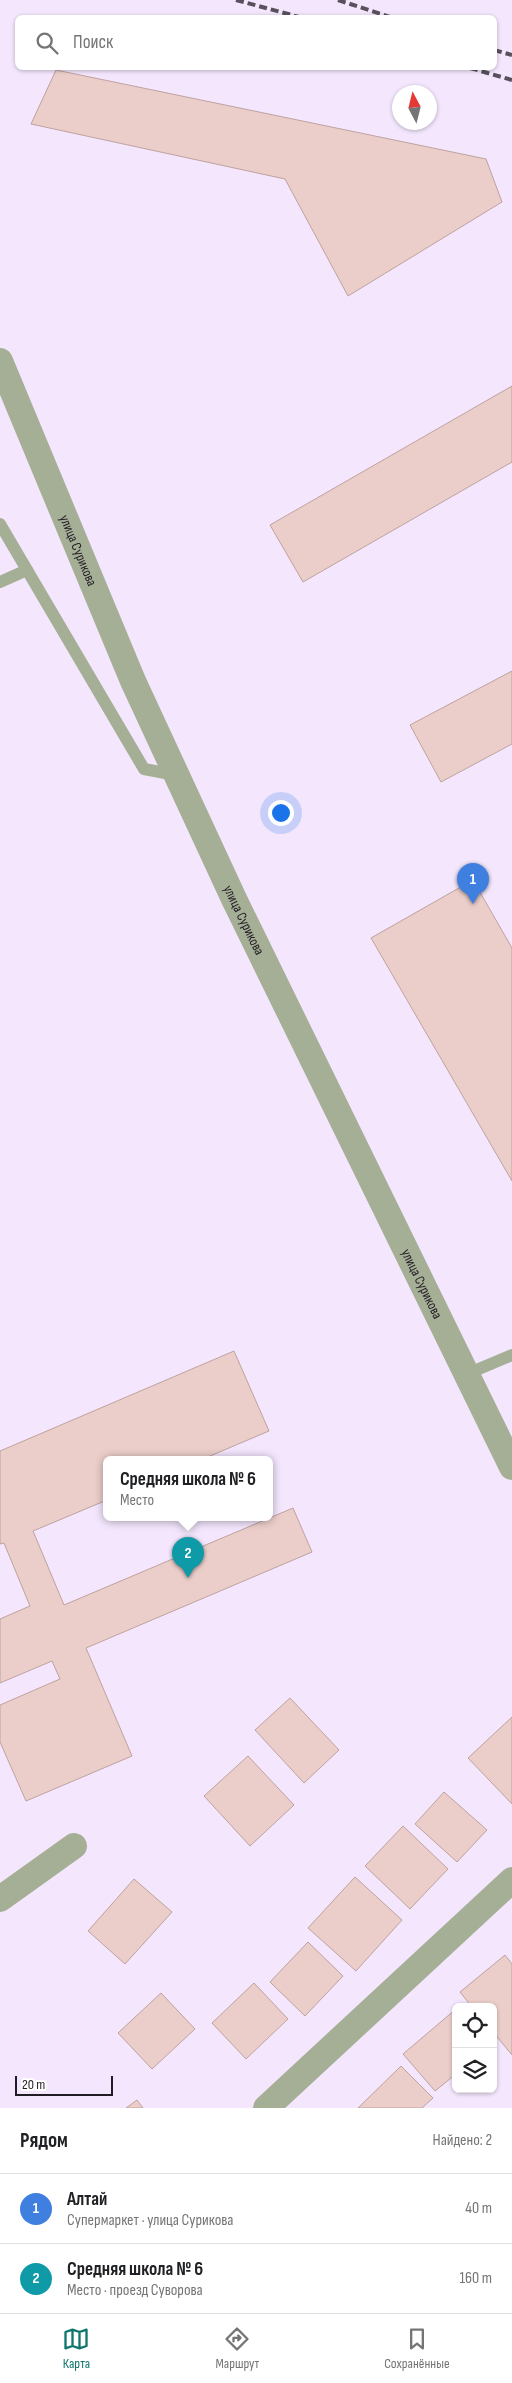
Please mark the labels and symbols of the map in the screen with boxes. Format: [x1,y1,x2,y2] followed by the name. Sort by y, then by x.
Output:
[392,85,437,130] north arrow
[56,512,101,588] street label: улица Сурикова
[268,800,294,826] your location
[457,863,489,904] pin: 1
[220,882,268,957] street label: улица Сурикова
[398,1246,446,1321] street label: улица Сурикова
[172,1537,204,1578] pin: 2
[15,2073,112,2096] scale bar

